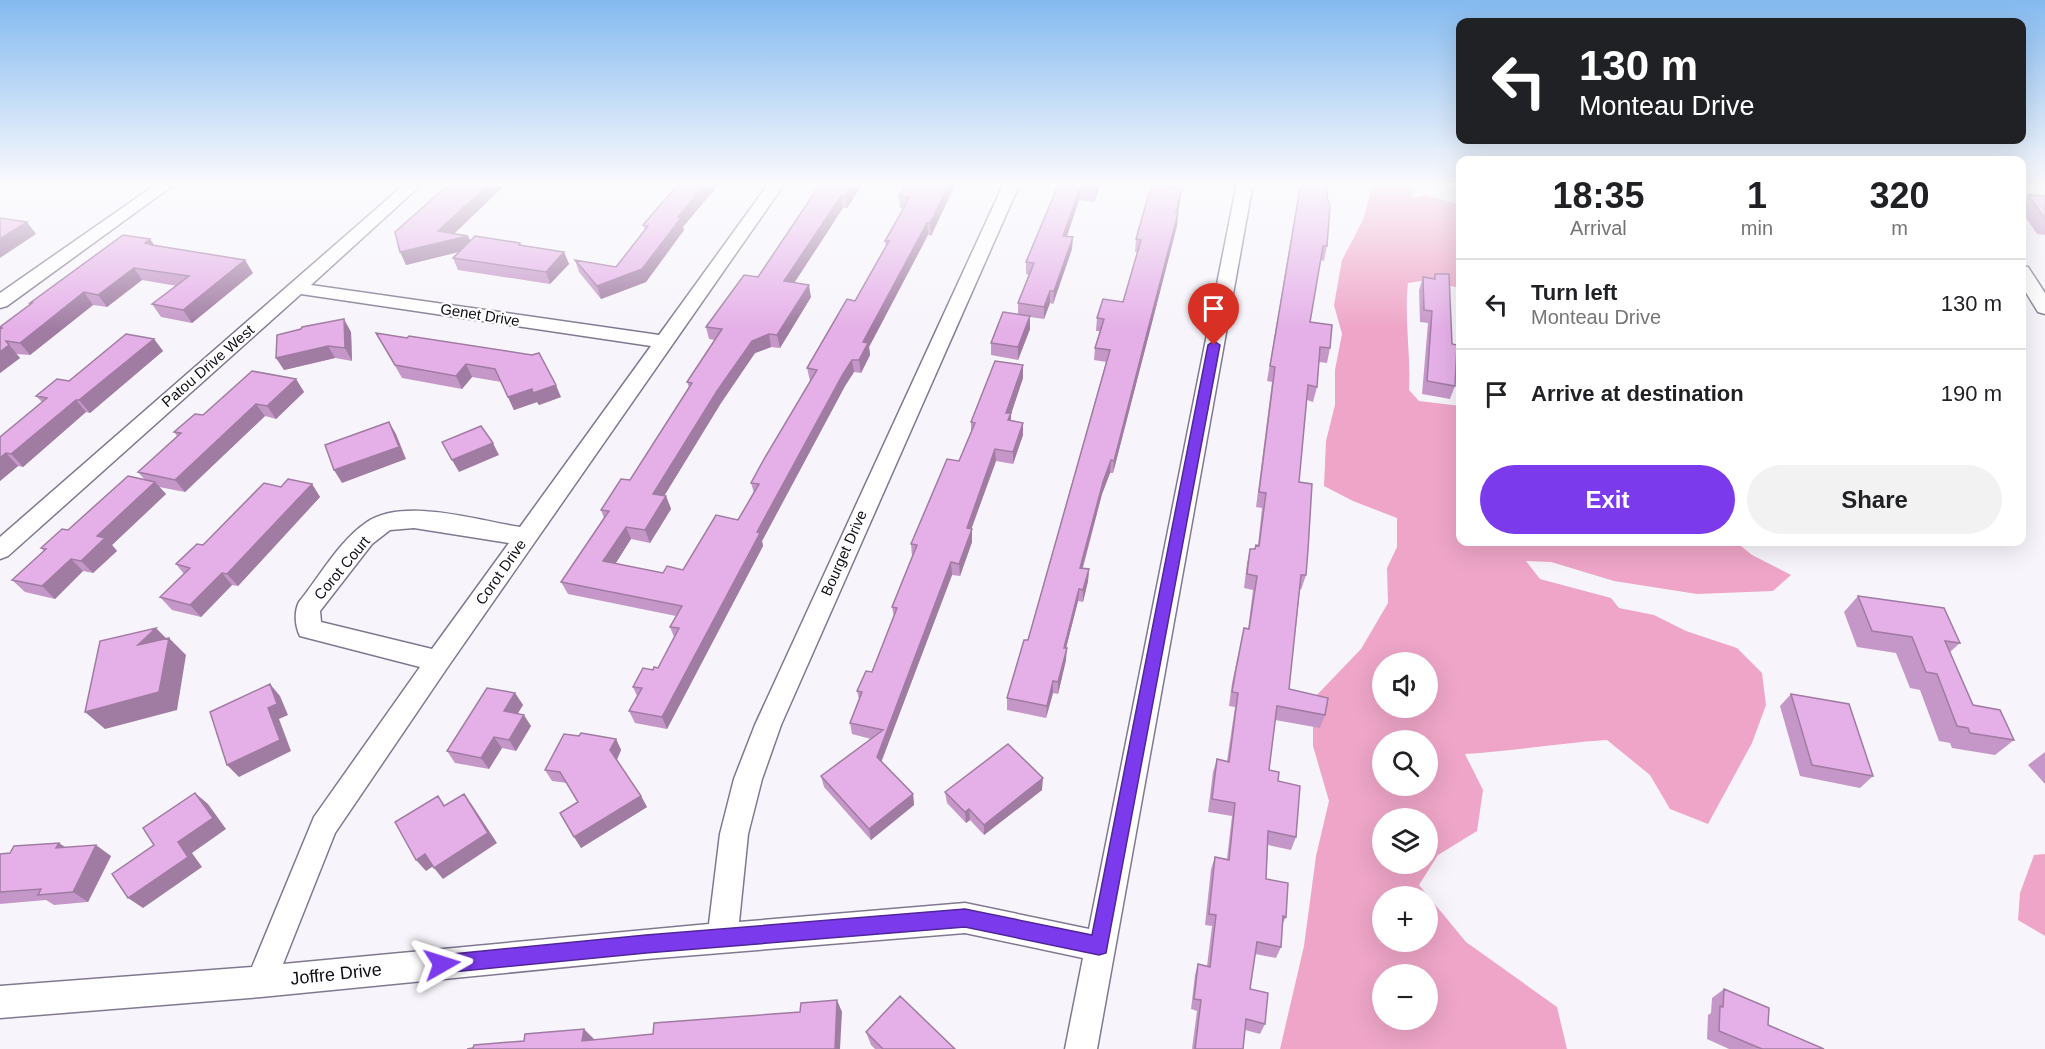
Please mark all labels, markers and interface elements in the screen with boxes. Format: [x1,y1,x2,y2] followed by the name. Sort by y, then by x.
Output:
[1480,42,1558,120] icon: left
[1579,42,1698,89] text: 130 m
[1579,91,1755,121] text: Monteau Drive
[1552,175,1644,216] text: 18:35
[1747,175,1767,216] text: 1
[1869,175,1930,216] text: 320
[1570,217,1627,239] text: Arrival
[1741,217,1773,239] text: min
[1891,217,1908,239] text: m
[1531,280,1617,305] text: Turn left
[1188,283,1239,345] pin
[1480,288,1513,321] icon: left
[1941,291,2002,316] text: 130 m
[1197,292,1230,325] icon: arrive
[439,300,521,329] street label: Genet Drive
[1531,306,1661,328] text: Monteau Drive
[158,320,258,410] street label: Patou Drive West
[1480,378,1513,411] icon: arrive
[1531,381,1744,406] text: Arrive at destination
[1941,381,2002,406] text: 190 m
[1480,465,1735,534] button: Exit
[1747,465,2002,534] button: Share
[817,507,870,598] street label: Bourget Drive
[310,532,374,603] street label: Corot Court
[472,536,529,608] street label: Corot Drive
[1372,652,1438,1030] map controls
[1372,652,1438,718] button: sound
[1372,730,1438,796] button: search
[1372,808,1438,874] button: layers
[1372,886,1438,952] button: +
[410,932,474,996] position arrow
[289,959,383,989] street label: Joffre Drive
[1372,964,1438,1030] button: −

